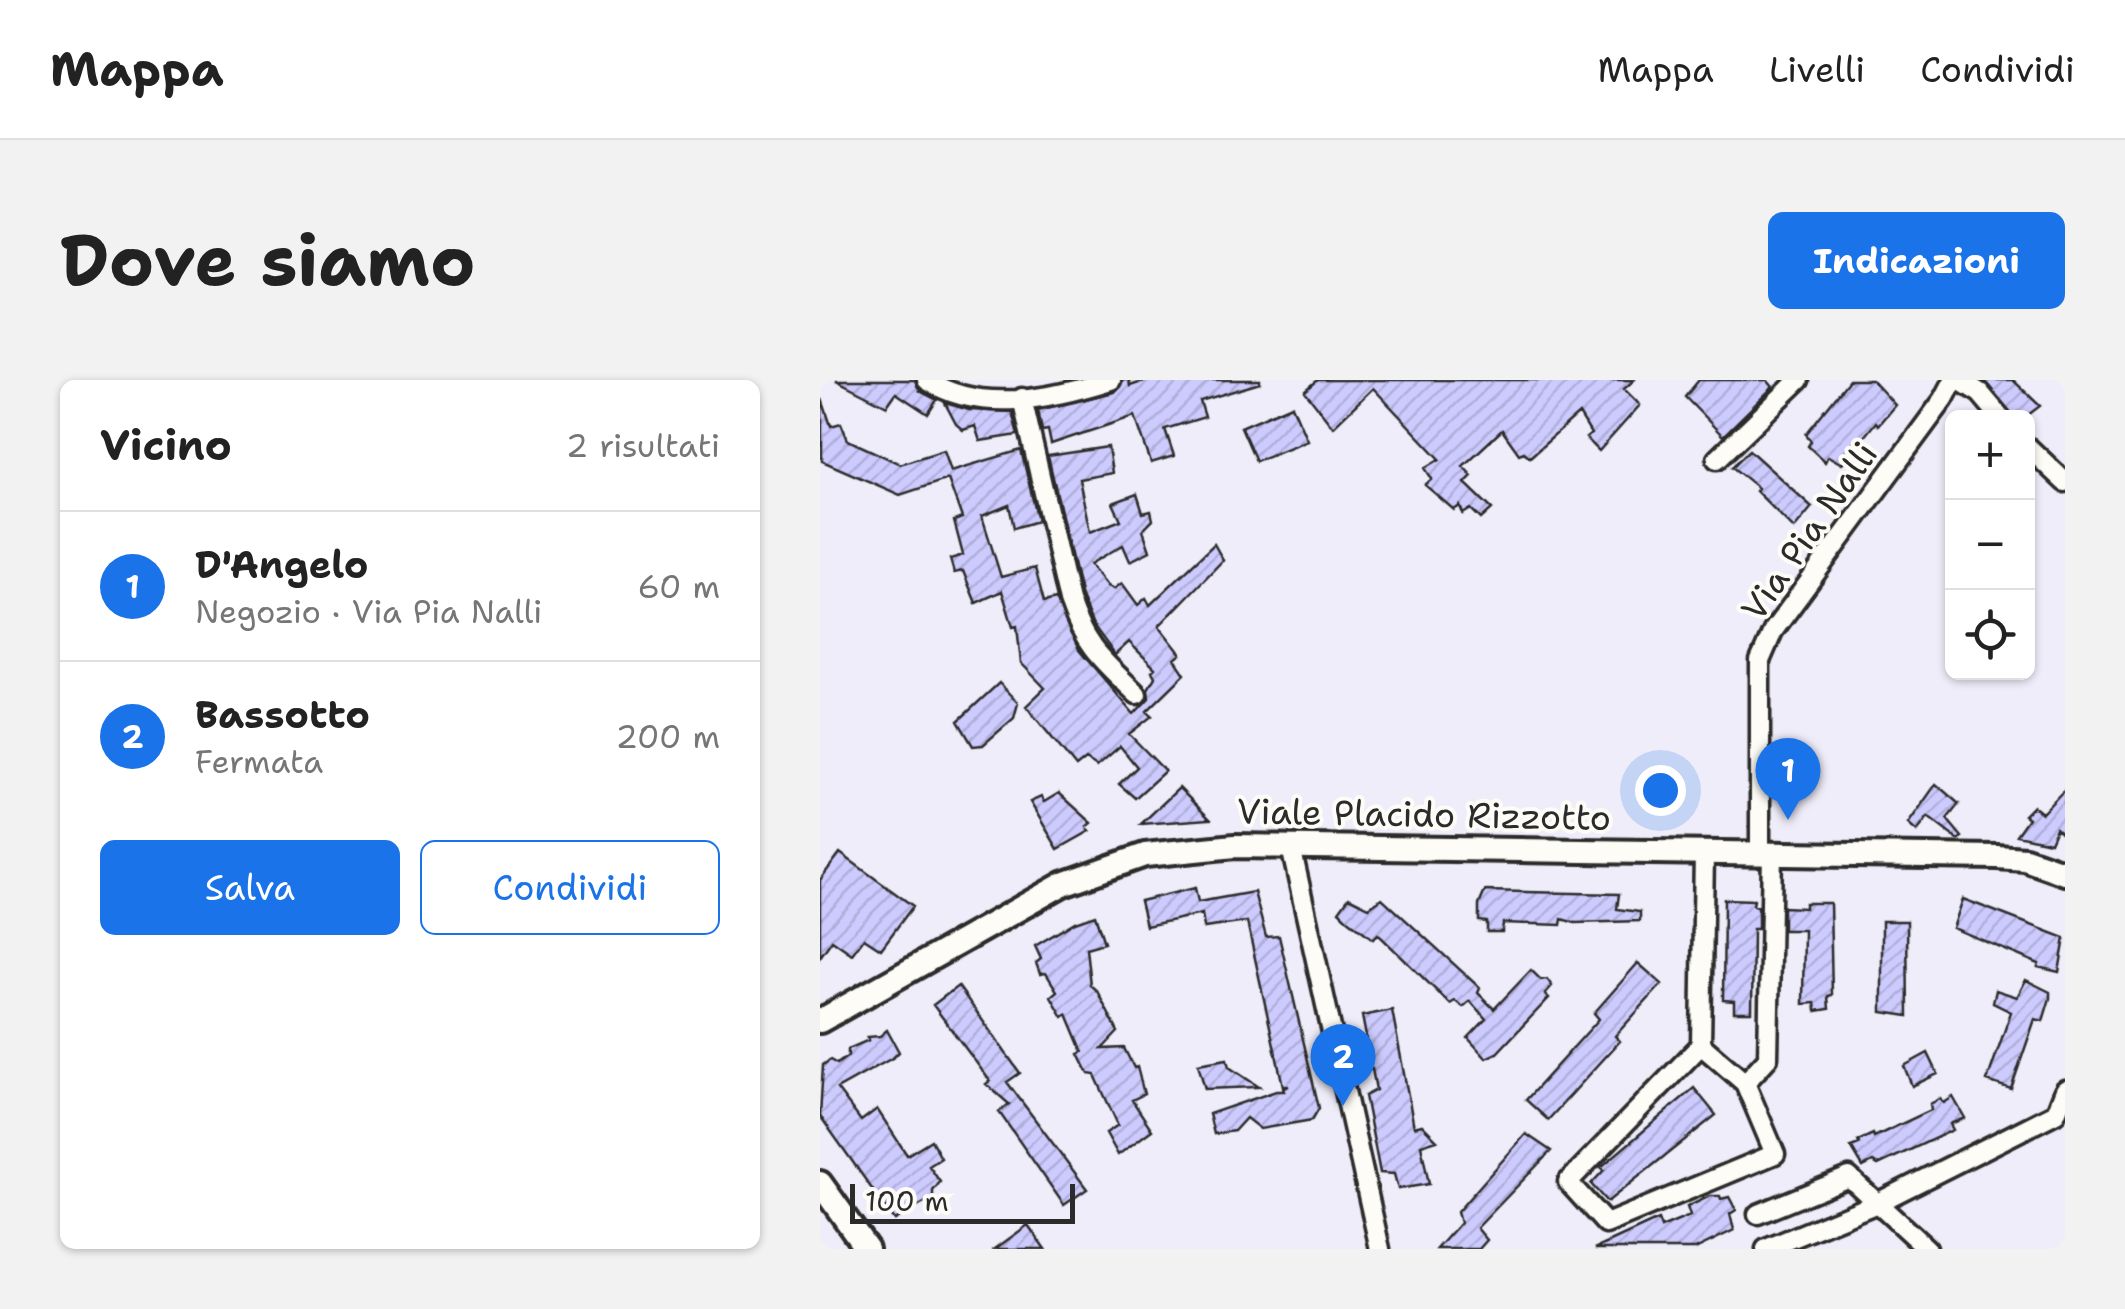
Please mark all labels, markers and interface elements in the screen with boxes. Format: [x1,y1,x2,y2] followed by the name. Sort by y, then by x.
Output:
[50,37,224,101] text: Mappa
[1597,46,1714,93] text: Mappa
[1769,46,1865,93] text: Livelli
[1920,46,2075,93] text: Condividi
[1768,212,2065,309] button: Indicazioni
[60,214,475,307] text: Dove siamo
[1945,410,2035,680] map controls
[1945,410,2035,500] button: +
[100,417,232,473] text: Vicino
[566,424,720,467] text: 2 risultati
[1730,432,1888,630] street label: Via Pia Nalli
[1945,500,2035,590] button: −
[195,539,368,590] text: D'Angelo
[125,565,140,608] text: 1
[638,565,720,608] text: 60 m
[195,590,542,633] text: Negozio · Via Pia Nalli
[1945,590,2035,680] button: locate
[195,689,370,740] text: Bassotto
[121,715,144,758] text: 2
[616,715,720,758] text: 200 m
[1756,738,1820,820] pin: 1
[195,740,323,783] text: Fermata
[1635,765,1686,816] your location
[1237,787,1611,841] street label: Viale Placido Rizzotto
[100,840,400,935] button: Salva
[420,840,720,935] button: Condividi
[1310,1024,1376,1106] pin: 2
[850,1179,1075,1224] scale bar
[865,1182,949,1220] text: 100 m

